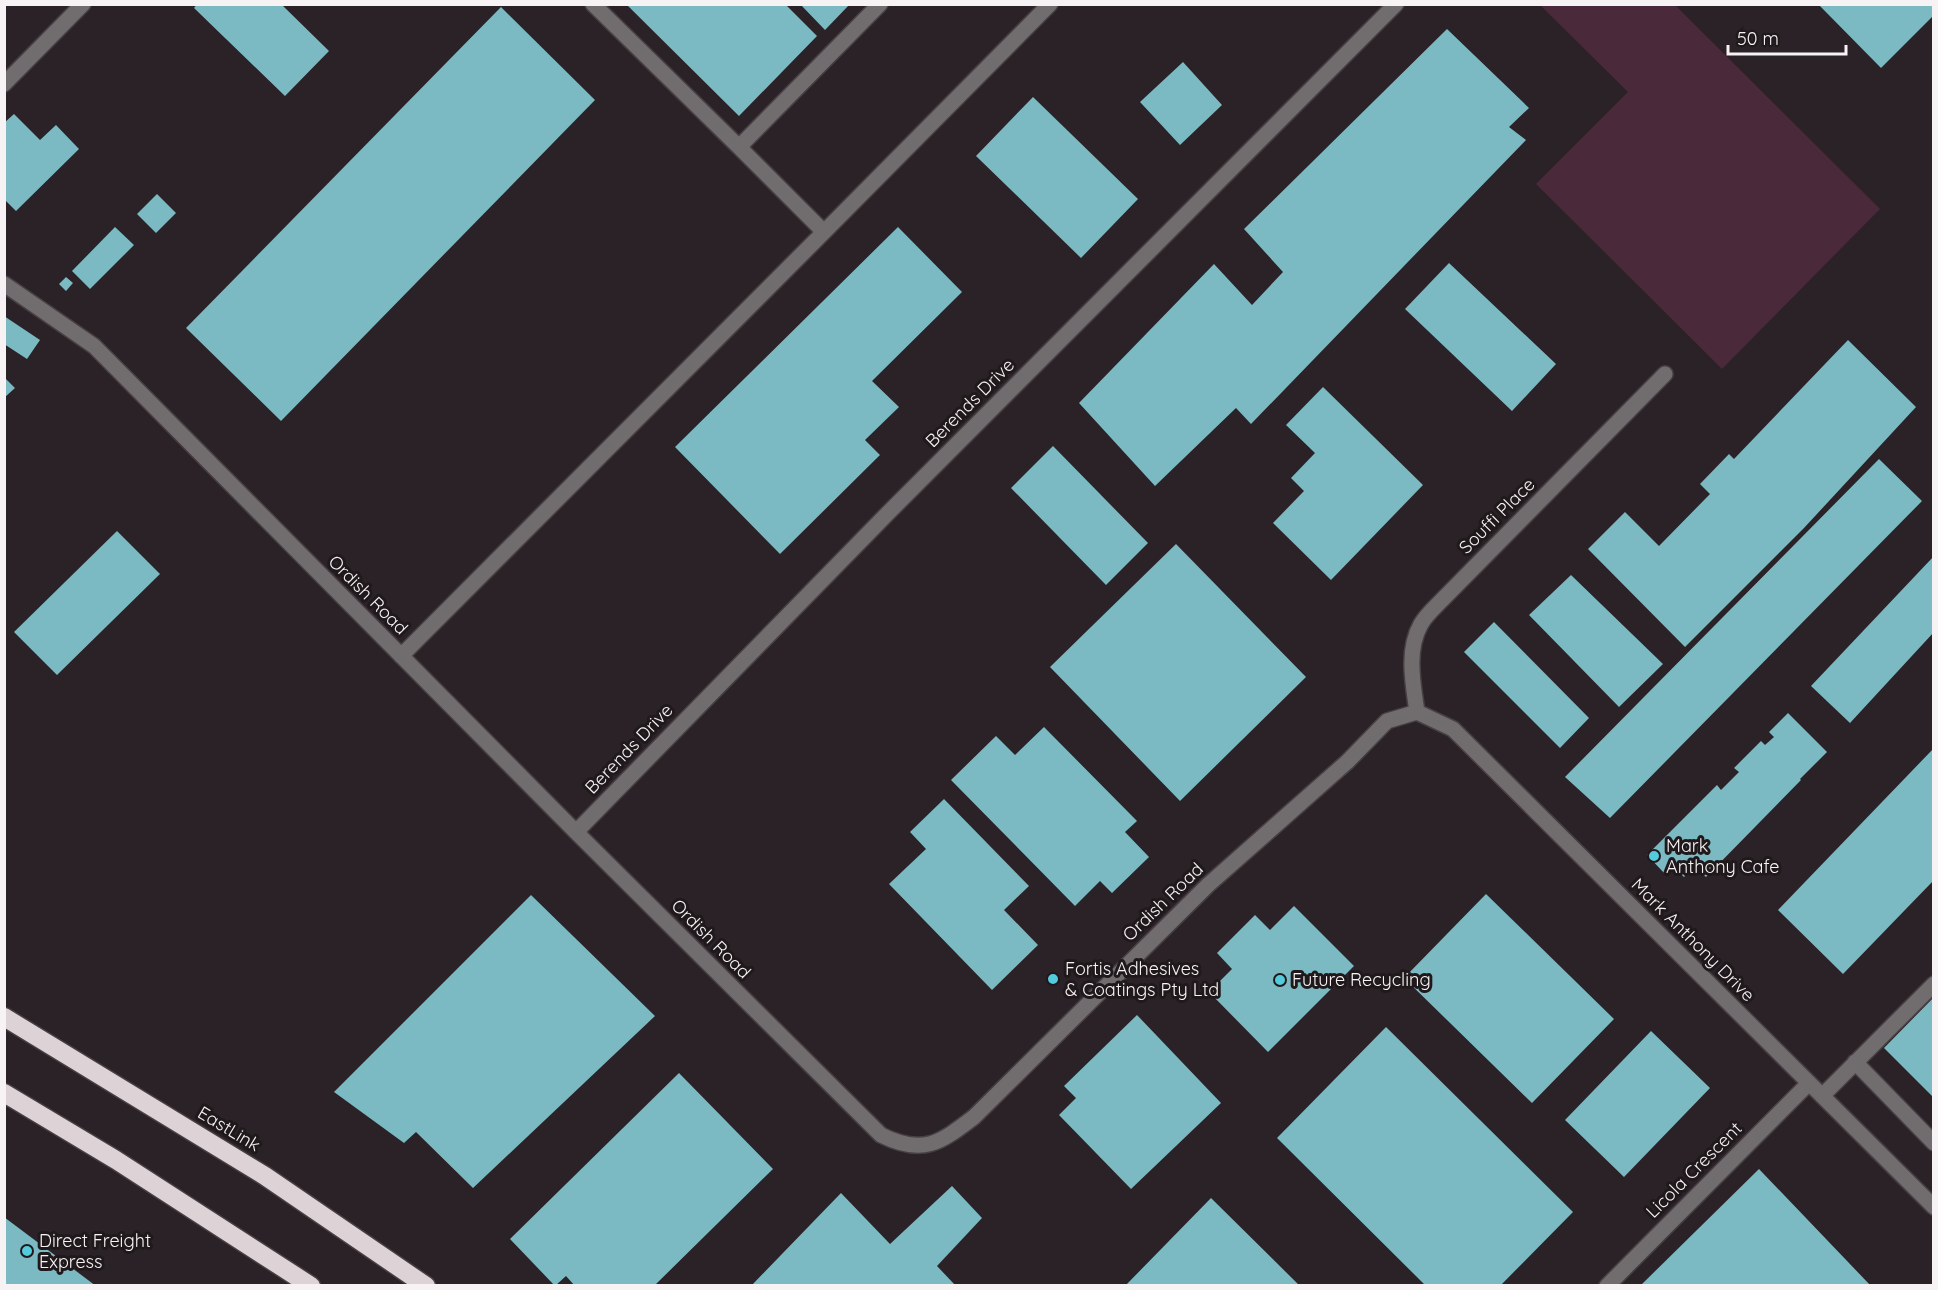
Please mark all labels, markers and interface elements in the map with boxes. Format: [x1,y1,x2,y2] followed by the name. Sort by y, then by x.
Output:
[1728,18,1846,56] scale bar
[1737,27,1779,50] text: 50 m
[920,353,1019,452] street label: Berends Drive
[1454,473,1540,559] street label: Souffi Place
[324,550,413,639] street label: Ordish Road
[580,699,677,799] street label: Berends Drive
[1666,834,1779,878] place label: Mark Anthony Cafe
[1647,849,1661,863] marker: Mark Anthony Cafe
[1118,857,1208,946] street label: Ordish Road
[1627,873,1760,1006] street label: Mark Anthony Drive
[667,894,756,983] street label: Ordish Road
[1065,957,1219,1001] place label: Fortis Adhesives & Coatings Pty Ltd
[1292,968,1431,991] place label: Future Recycling
[1046,972,1060,986] marker: Fortis Adhesives & Coatings Pty Ltd
[1273,973,1287,987] marker: Future Recycling
[194,1101,265,1156] street label: EastLink
[1641,1117,1747,1223] street label: Licola Crescent
[39,1229,151,1273] place label: Direct Freight Express
[20,1244,34,1258] marker: Direct Freight Express

